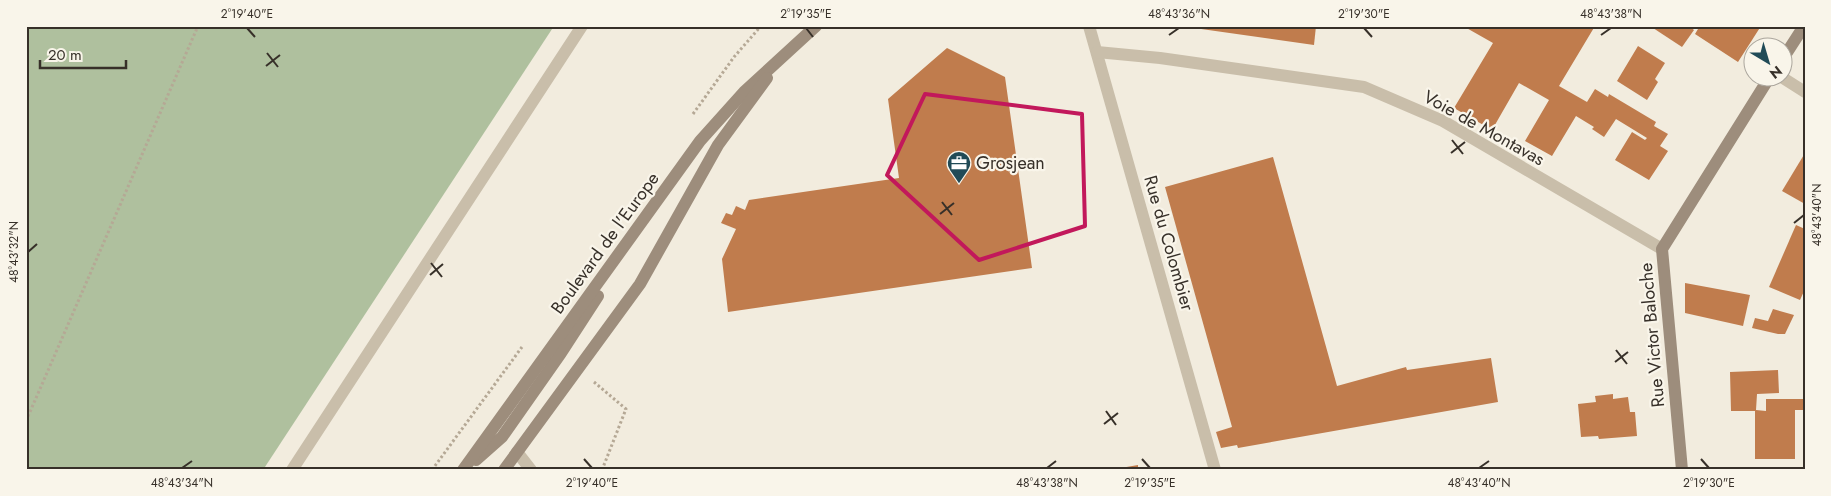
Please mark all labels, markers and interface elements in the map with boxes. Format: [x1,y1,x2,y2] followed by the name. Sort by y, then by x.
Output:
[221,5,273,23] text: 2°19'40"E
[780,5,832,23] text: 2°19'35"E
[1148,5,1210,23] text: 48°43'36"N
[1338,5,1390,23] text: 2°19'30"E
[1580,5,1642,23] text: 48°43'38"N
[40,38,126,70] scale bar
[1744,38,1794,88] north arrow
[48,44,82,66] text: 20 m
[1765,61,1787,84] text: N
[1419,84,1549,172] street label: Voie de Montavas
[946,150,972,184] office icon: Grosjean
[976,150,1045,176] place label: Grosjean
[545,167,665,319] street label: Boulevard de l'Europe
[1137,172,1201,315] street label: Rue du Colombier
[1808,184,1826,246] text: 48°43'40"N
[5,221,23,283] text: 48°43'32"N
[1633,262,1671,408] street label: Rue Victor Baloche
[151,474,213,492] text: 48°43'34"N
[566,474,618,492] text: 2°19'40"E
[1016,474,1078,492] text: 48°43'38"N
[1124,474,1176,492] text: 2°19'35"E
[1448,474,1510,492] text: 48°43'40"N
[1683,474,1735,492] text: 2°19'30"E

